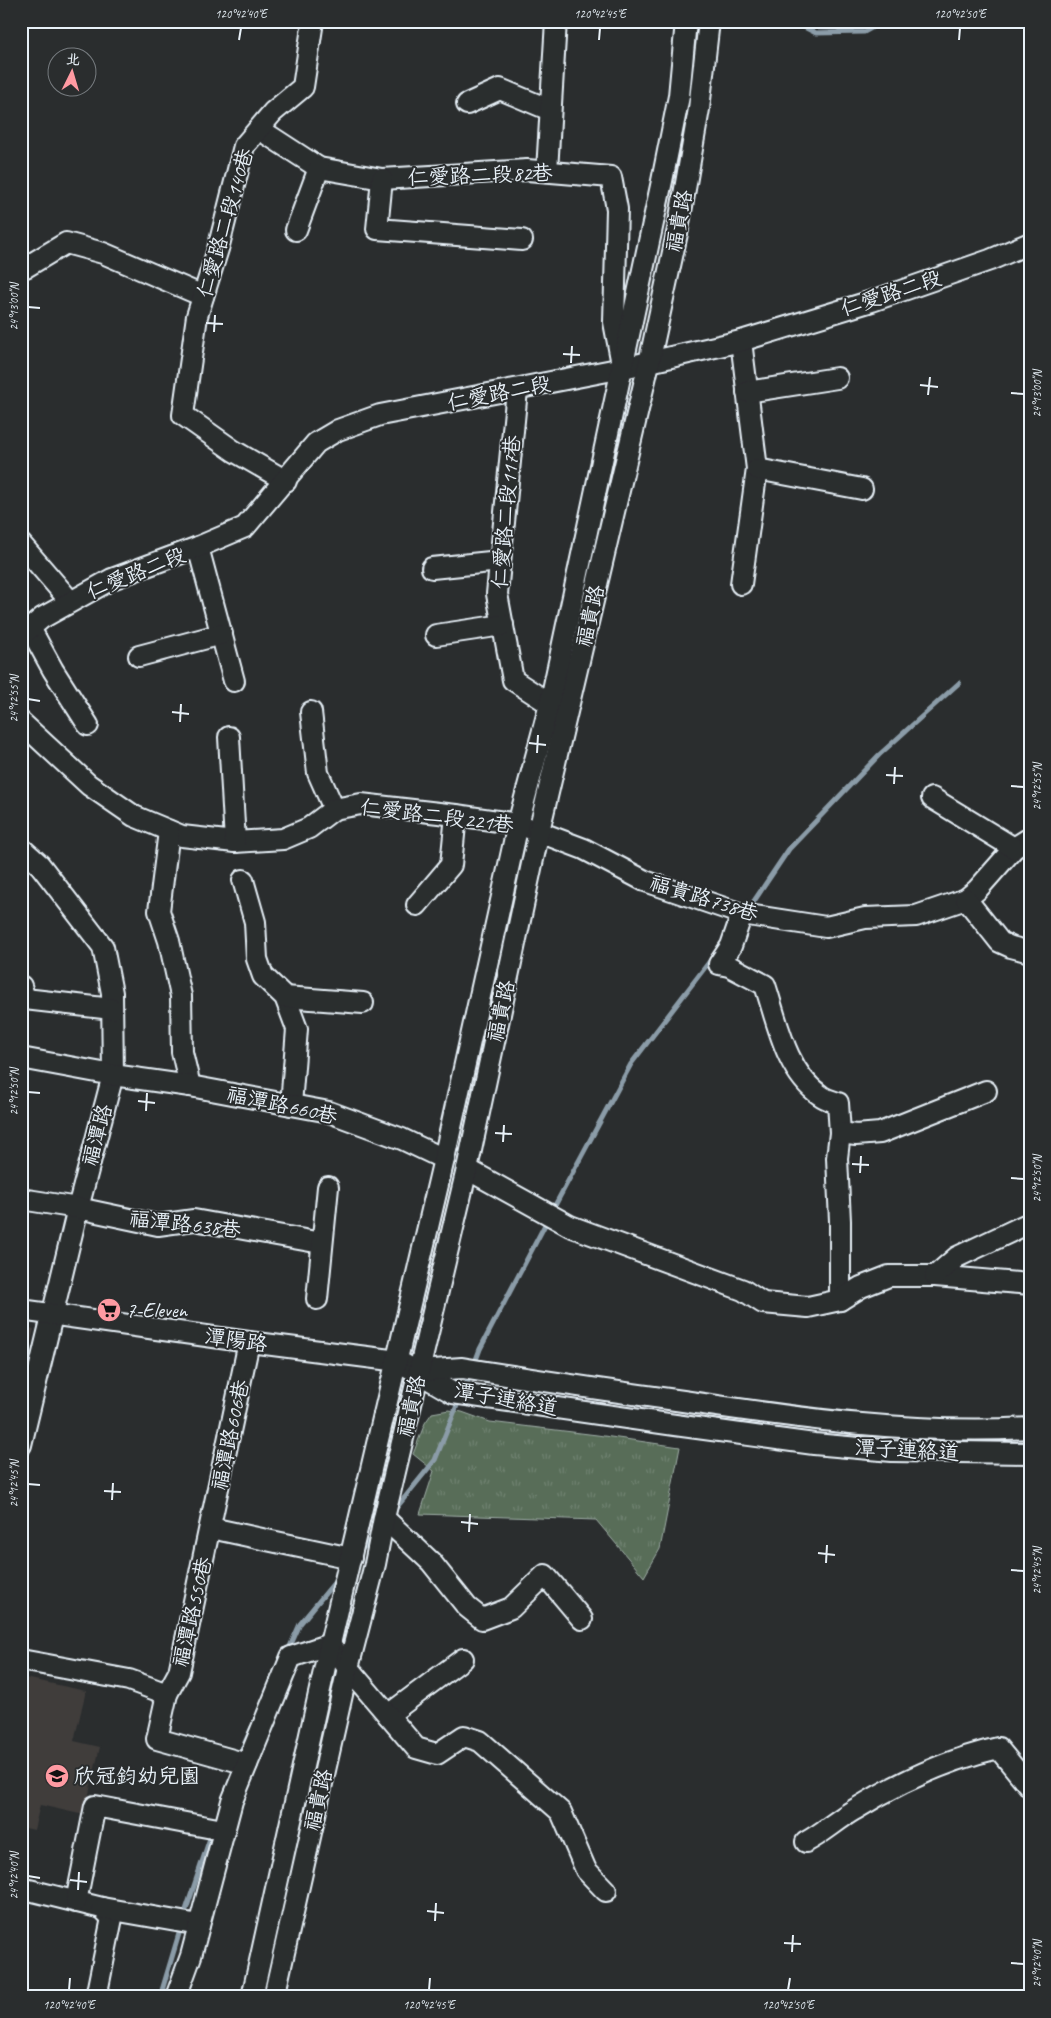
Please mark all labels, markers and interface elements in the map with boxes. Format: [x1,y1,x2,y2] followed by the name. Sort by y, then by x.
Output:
[215,6,269,22] text: 120°42'40"E
[574,6,628,22] text: 120°42'45"E
[934,6,988,22] text: 120°42'50"E
[48,48,98,98] north arrow
[65,50,81,69] text: 北
[191,145,259,301] street label: 仁愛路二段140巷
[407,159,553,191] street label: 仁愛路二段82巷
[660,188,698,254] street label: 福貴路
[837,264,945,322] street label: 仁愛路二段
[6,282,22,331] text: 24°13'00"N
[1029,369,1045,418] text: 24°13'00"N
[445,370,553,416] street label: 仁愛路二段
[486,434,526,590] street label: 仁愛路二段117巷
[82,541,190,605] street label: 仁愛路二段
[570,582,610,650] street label: 福貴路
[6,674,22,723] text: 24°12'55"N
[1029,762,1045,811] text: 24°12'55"N
[359,794,515,838] street label: 仁愛路二段221巷
[646,869,762,927] street label: 福貴路738巷
[482,977,520,1045] street label: 福貴路
[6,1067,22,1116] text: 24°12'50"N
[224,1081,340,1129] street label: 福潭路660巷
[76,1101,118,1169] street label: 福潭路
[1029,1154,1045,1203] text: 24°12'50"N
[128,1205,242,1243] street label: 福潭路638巷
[96,1297,122,1323] supermarket icon: 7-Eleven
[126,1297,189,1323] place label: 7-Eleven
[203,1323,269,1357] street label: 潭陽路
[391,1372,431,1440] street label: 福貴路
[206,1377,254,1493] street label: 福潭路606巷
[452,1377,560,1421] street label: 潭子連絡道
[854,1434,960,1466] street label: 潭子連絡道
[6,1459,22,1508] text: 24°12'45"N
[1029,1546,1045,1595] text: 24°12'45"N
[167,1554,217,1670] street label: 福潭路550巷
[44,1763,70,1789] school or university icon: 欣冠鈞幼兒園
[74,1763,200,1789] place label: 欣冠鈞幼兒園
[298,1766,338,1834] street label: 福貴路
[6,1851,22,1900] text: 24°12'40"N
[1029,1939,1045,1988] text: 24°12'40"N
[43,1997,97,2013] text: 120°42'40"E
[403,1997,457,2013] text: 120°42'45"E
[762,1997,816,2013] text: 120°42'50"E

